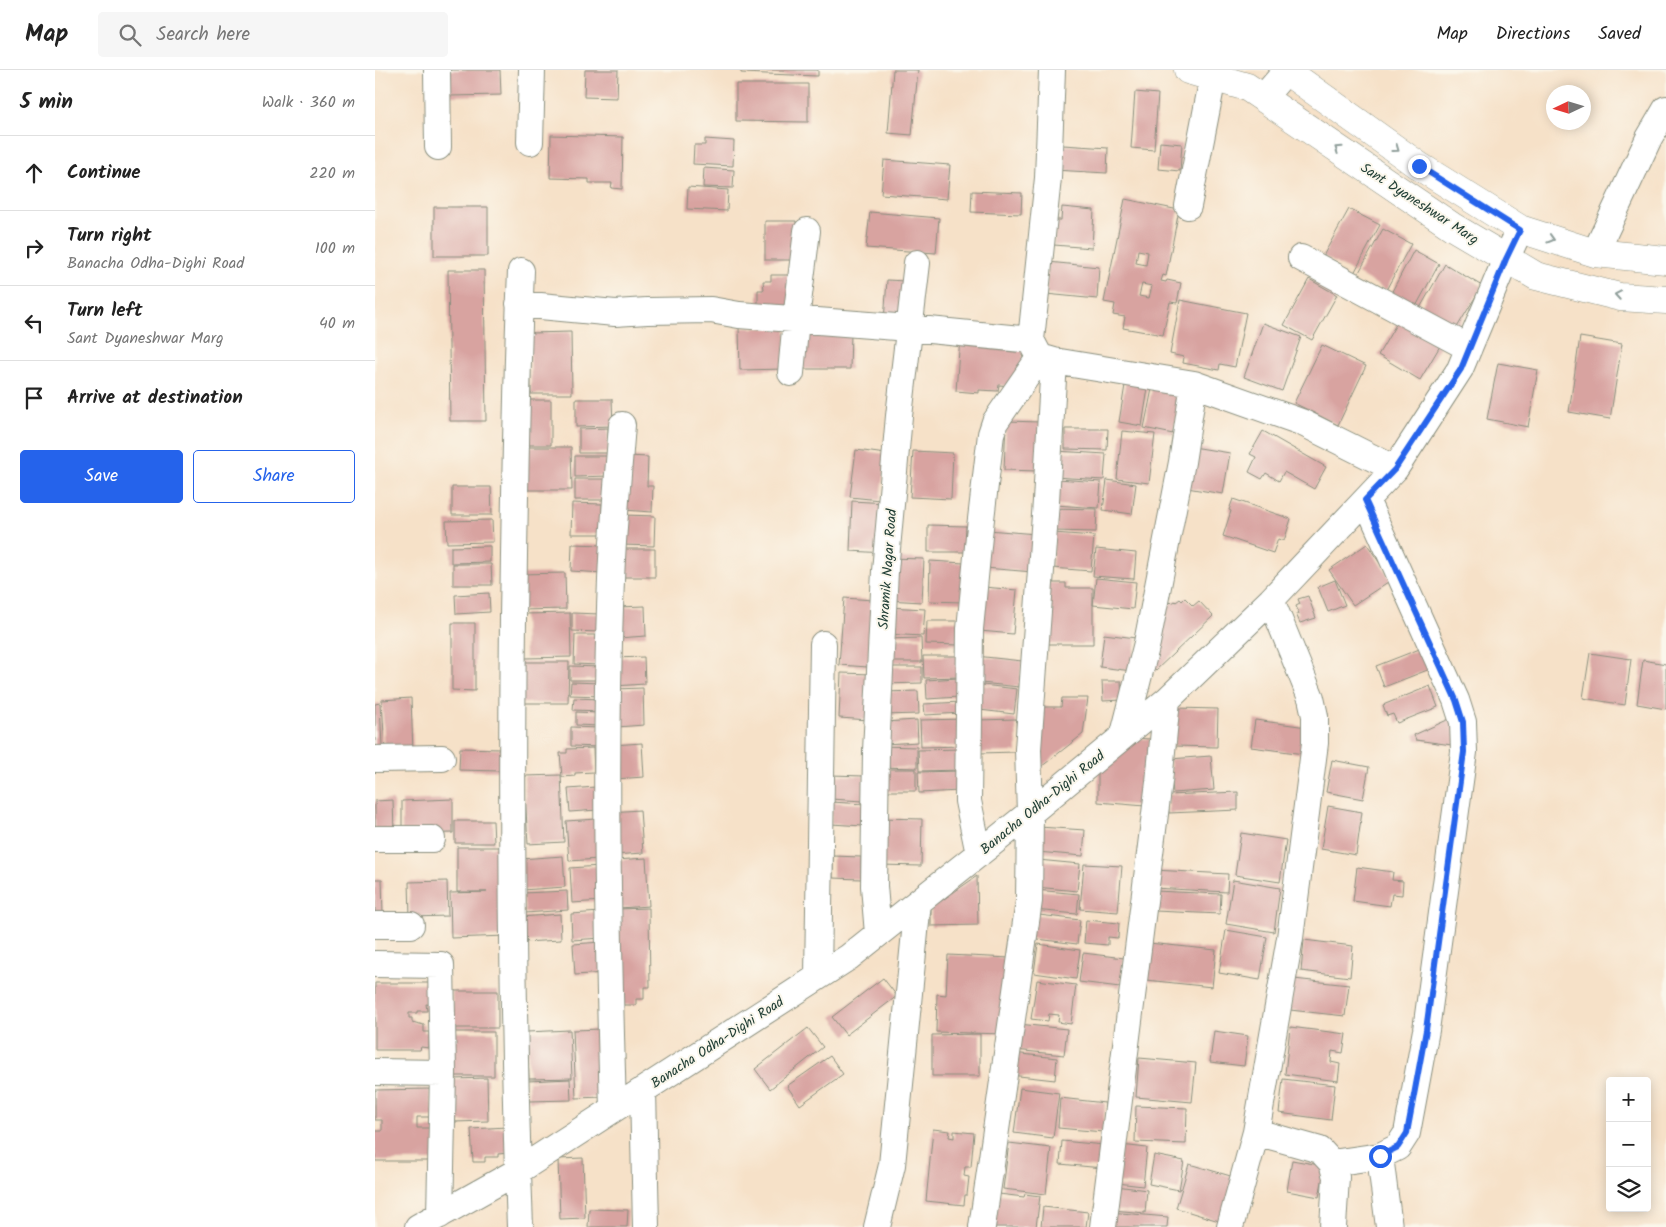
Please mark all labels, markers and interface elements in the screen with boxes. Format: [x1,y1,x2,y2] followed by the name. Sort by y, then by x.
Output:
[98,12,448,57] search box
[25,15,68,54] text: Map
[156,20,250,50] text: Search here
[1436,20,1468,49] text: Map
[1496,20,1570,49] text: Directions
[1598,20,1641,49] text: Saved
[116,21,144,49] icon: search
[1546,85,1591,130] north arrow
[20,86,73,119] text: 5 min
[262,90,355,115] text: Walk · 360 m
[1390,143,1400,152] one-way arrow
[1334,146,1343,155] one-way arrow
[1408,155,1431,178] route end
[1356,157,1483,250] street label: Sant Dyaneshwar Marg
[67,158,140,188] text: Continue
[20,159,48,187] icon: ahead
[309,161,355,186] text: 220 m
[67,221,152,251] text: Turn right
[20,234,48,262] icon: right
[1546,234,1554,244] one-way arrow
[315,236,355,261] text: 100 m
[67,251,244,276] text: Banacha Odha-Dighi Road
[1613,291,1622,301] one-way arrow
[67,296,142,326] text: Turn left
[20,309,48,337] icon: left
[319,311,355,336] text: 40 m
[67,326,224,351] text: Sant Dyaneshwar Marg
[67,383,243,413] text: Arrive at destination
[20,384,48,412] icon: arrive
[20,450,183,503] button: Save
[193,450,355,503] button: Share
[873,507,903,630] street label: Shramik Nagar Road
[975,745,1111,860] street label: Banacha Odha-Dighi Road
[647,991,789,1094] street label: Banacha Odha-Dighi Road
[1606,1077,1651,1212] map controls
[1606,1077,1651,1122] button: +
[1606,1122,1651,1167] button: −
[1369,1145,1392,1168] route start
[1606,1167,1651,1212] button: layers

